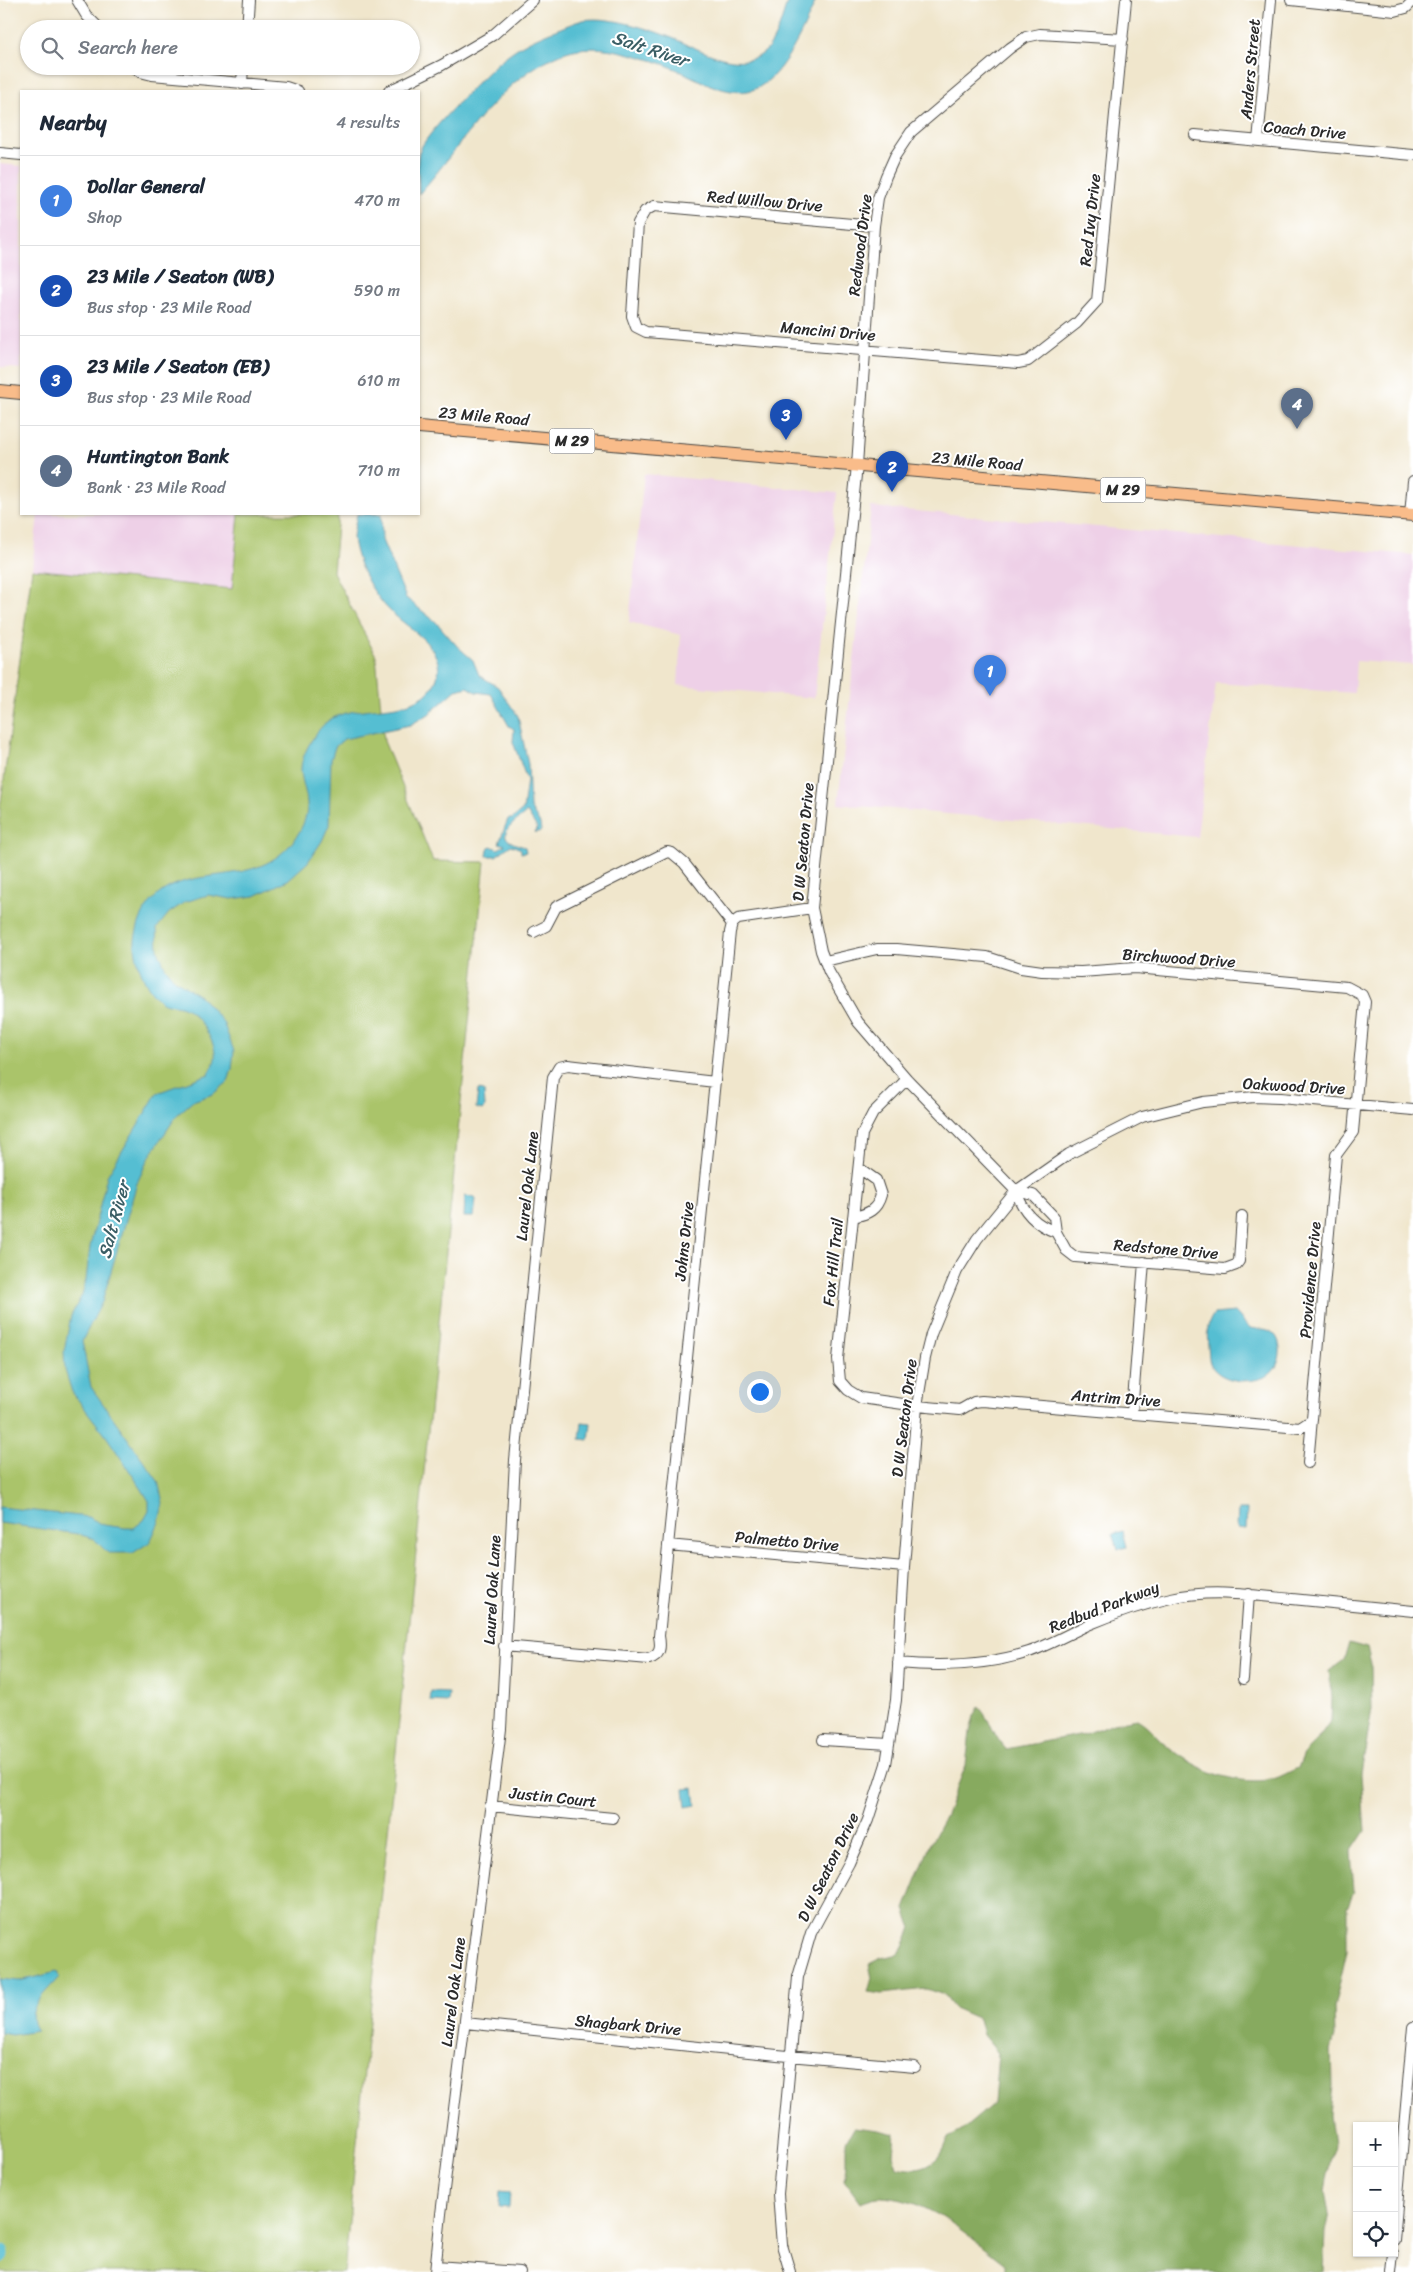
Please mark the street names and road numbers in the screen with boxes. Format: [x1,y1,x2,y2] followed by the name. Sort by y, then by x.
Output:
[1231,17,1269,122] street label: Anders Street
[1262,112,1348,148] street label: Coach Drive
[1071,172,1109,268] street label: Red Ivy Drive
[706,182,824,220] street label: Red Willow Drive
[839,192,881,298] street label: Redwood Drive
[779,312,877,350] street label: Mancini Drive
[438,398,532,435] street label: 23 Mile Road
[550,428,594,454] road number: M 29
[931,443,1025,480] street label: 23 Mile Road
[1100,478,1146,502] road number: M 29
[783,781,823,903] street label: D W Seaton Drive
[1121,940,1237,976] street label: Birchwood Drive
[1242,1069,1346,1103] street label: Oakwood Drive
[507,1130,547,1242] street label: Laurel Oak Lane
[665,1200,703,1283] street label: Johns Drive
[814,1216,852,1307] street label: Fox Hill Trail
[1290,1220,1330,1340] street label: Providence Drive
[1112,1230,1220,1268] street label: Redstone Drive
[882,1357,926,1479] street label: D W Seaton Drive
[1069,1380,1162,1416] street label: Antrim Drive
[734,1522,840,1560] street label: Palmetto Drive
[475,1534,509,1646] street label: Laurel Oak Lane
[1045,1572,1164,1641] street label: Redbud Parkway
[507,1778,598,1816] street label: Justin Court
[789,1807,867,1927] street label: D W Seaton Drive
[432,1935,474,2048] street label: Laurel Oak Lane
[574,2006,682,2044] street label: Shagbark Drive

